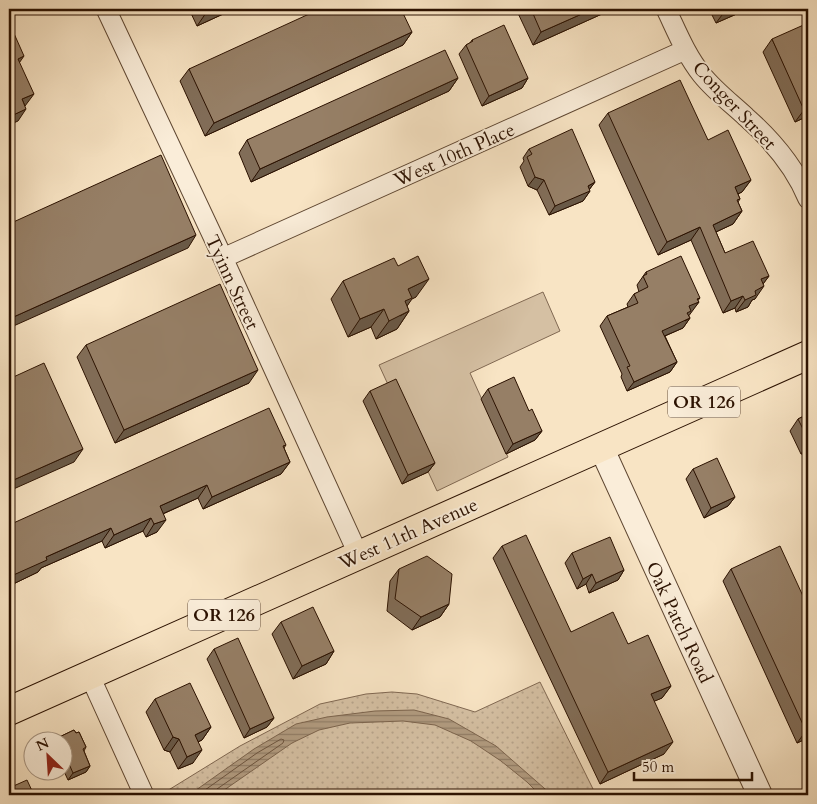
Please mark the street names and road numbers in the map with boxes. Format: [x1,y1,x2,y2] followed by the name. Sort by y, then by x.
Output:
[686,56,782,156] street label: Conger Street
[389,117,519,194] street label: West 10th Place
[199,231,265,334] street label: Tyinn Street
[668,387,740,418] road number: OR 126
[334,492,482,577] street label: West 11th Avenue
[640,557,719,687] street label: Oak Patch Road
[188,600,260,630] road number: OR 126

